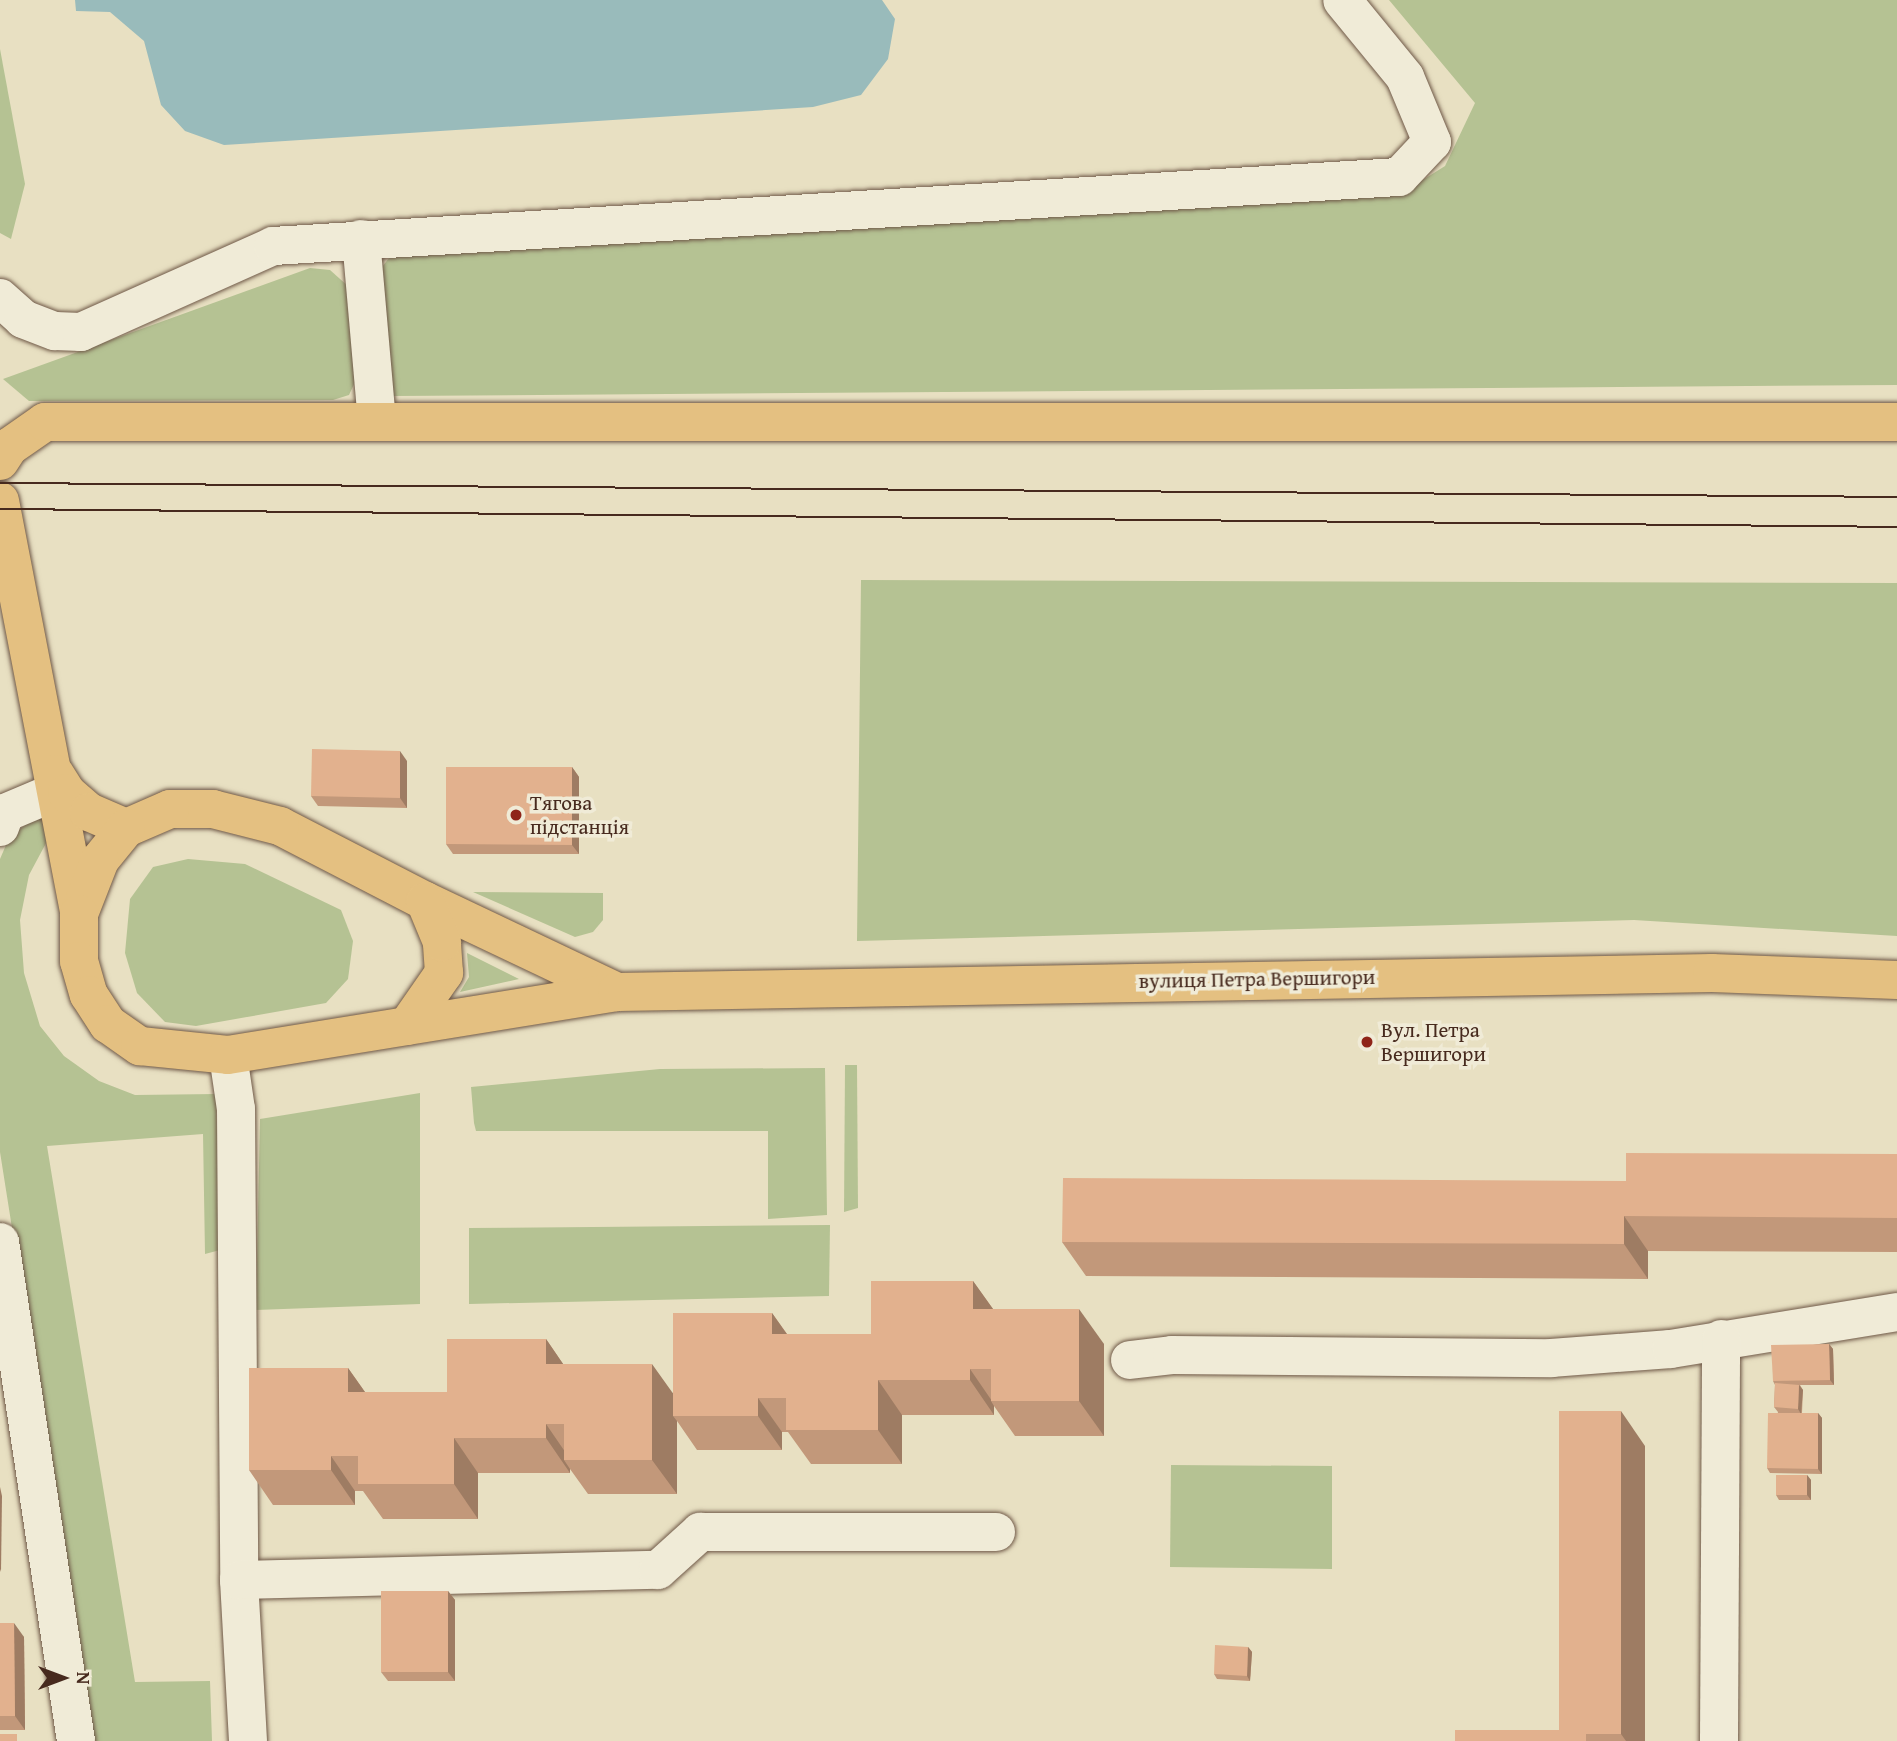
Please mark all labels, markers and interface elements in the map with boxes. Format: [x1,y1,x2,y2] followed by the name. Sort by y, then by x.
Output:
[530,790,629,840] place label: Тягова пiдстанцiя
[508,807,524,823] marker: Тягова пiдстанцiя
[1139,964,1375,994] street label: вулиця Петра Вершигори
[1381,1017,1486,1067] place label: Вул. Петра Вершигори
[1359,1034,1375,1050] marker: Вул. Петра Вершигори
[28,1643,98,1713] north arrow
[70,1672,98,1684] text: N

